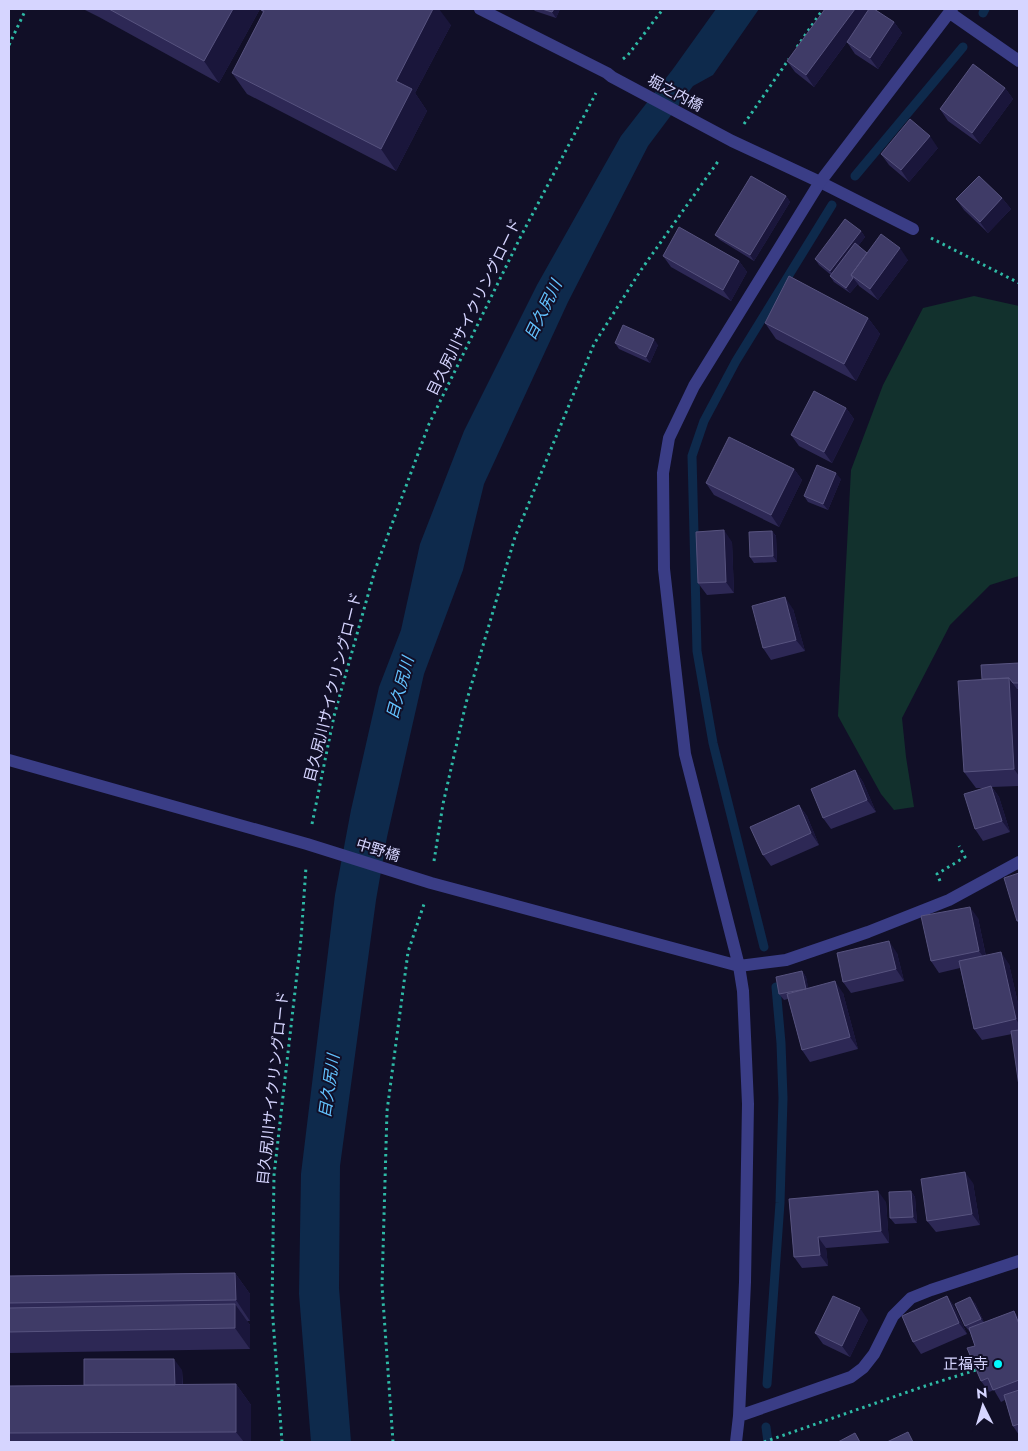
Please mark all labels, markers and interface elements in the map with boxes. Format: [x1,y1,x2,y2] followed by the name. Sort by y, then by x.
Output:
[643,69,707,117] street label: 堀之内橋
[421,215,527,399] street label: 目久尻川サイクリングロード
[519,274,568,344] water label: 目久尻川
[299,590,367,784] street label: 目久尻川サイクリングロード
[381,652,420,722] water label: 目久尻川
[353,833,403,867] street label: 中野橋
[252,990,294,1186] street label: 目久尻川サイクリングロード
[313,1051,345,1119] water label: 目久尻川
[943,1353,988,1375] place label: 正福寺
[992,1358,1004,1370] marker: 正福寺
[958,1381,1008,1431] north arrow
[975,1383,988,1403] text: N

